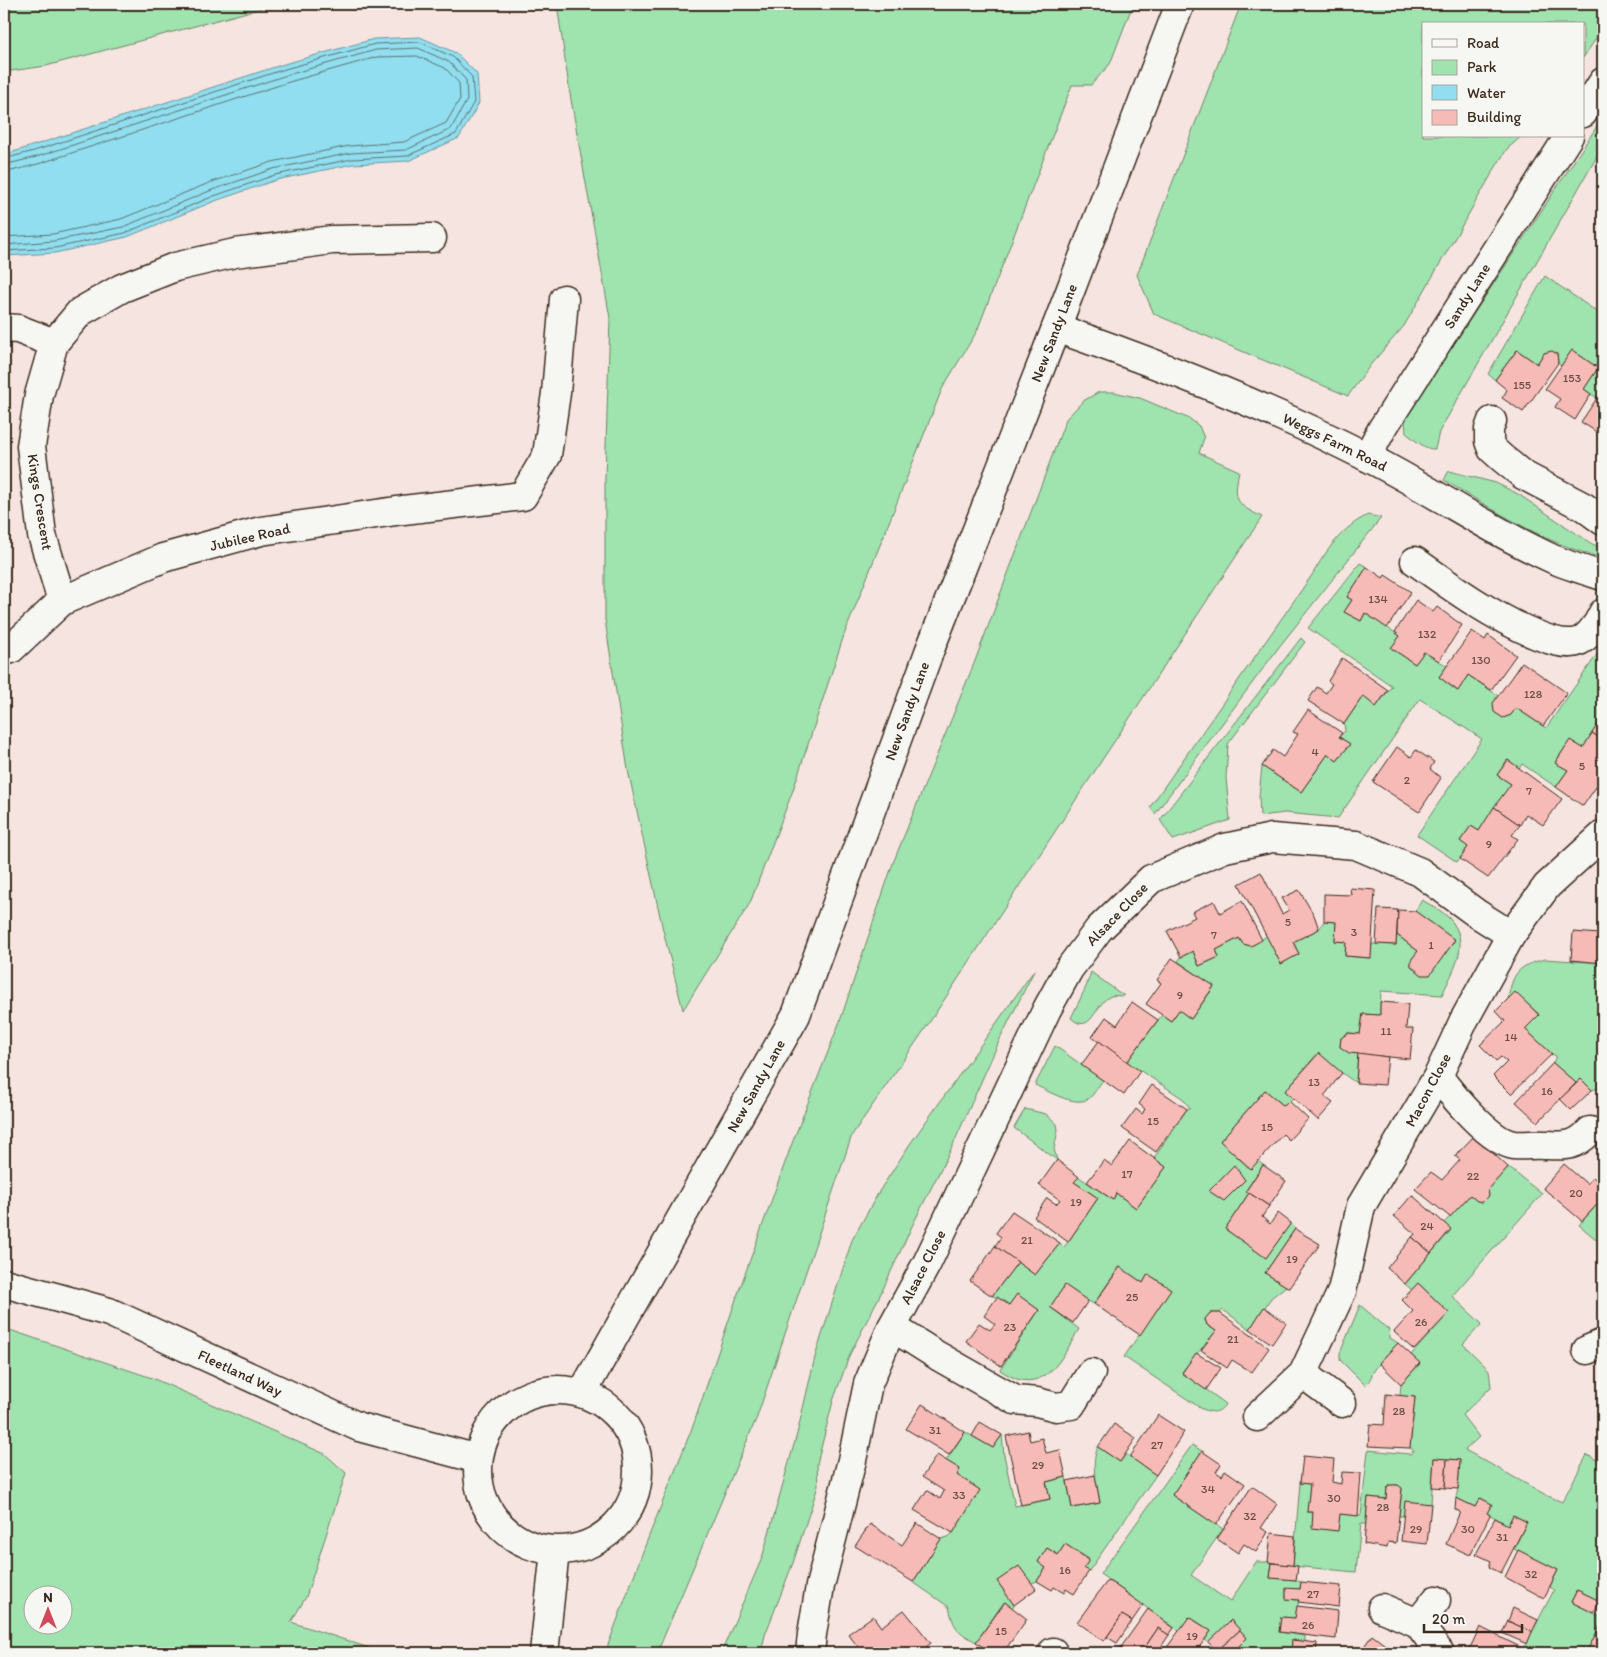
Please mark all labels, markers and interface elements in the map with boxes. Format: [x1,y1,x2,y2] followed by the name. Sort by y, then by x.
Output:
[1422,22,1584,138] legend
[1467,34,1500,52] text: Road
[1467,58,1497,76] text: Park
[1467,84,1506,102] text: Water
[1467,108,1521,126] text: Building
[1440,260,1494,332] street label: Sandy Lane
[1027,281,1081,385] street label: New Sandy Lane
[1563,371,1582,385] house number: 153
[1513,378,1531,392] house number: 155
[1280,409,1390,475] street label: Weggs Farm Road
[23,453,57,552] street label: Kings Crescent
[208,519,293,555] street label: Jubilee Road
[1368,592,1388,606] house number: 134
[1418,627,1437,641] house number: 132
[1471,653,1491,667] house number: 130
[881,659,933,763] street label: New Sandy Lane
[1524,687,1543,701] house number: 128
[1311,745,1319,759] house number: 4
[1579,759,1585,773] house number: 5
[1404,773,1411,787] house number: 2
[1526,784,1532,798] house number: 7
[1486,837,1492,851] house number: 9
[1082,879,1152,949] street label: Alsace Close
[1285,915,1291,929] house number: 5
[1351,925,1358,939] house number: 3
[1211,928,1217,942] house number: 7
[1428,938,1434,952] house number: 1
[1177,988,1183,1002] house number: 9
[1380,1024,1392,1038] house number: 11
[1505,1030,1517,1044] house number: 14
[723,1036,789,1136] street label: New Sandy Lane
[1401,1050,1455,1130] street label: Macon Close
[1308,1075,1321,1089] house number: 13
[1541,1084,1553,1098] house number: 16
[1147,1114,1159,1128] house number: 15
[1261,1120,1273,1134] house number: 15
[1121,1167,1133,1181] house number: 17
[1467,1169,1480,1183] house number: 22
[1569,1186,1583,1200] house number: 20
[1070,1195,1082,1209] house number: 19
[1420,1219,1434,1233] house number: 24
[897,1227,949,1307] street label: Alsace Close
[1021,1233,1033,1247] house number: 21
[1286,1252,1298,1266] house number: 19
[1126,1290,1138,1304] house number: 25
[1415,1315,1427,1329] house number: 26
[1004,1320,1017,1334] house number: 23
[1227,1332,1239,1346] house number: 21
[195,1346,285,1400] street label: Fleetland Way
[1393,1404,1406,1418] house number: 28
[929,1423,941,1437] house number: 31
[1151,1438,1163,1452] house number: 27
[1032,1458,1044,1472] house number: 29
[1201,1482,1215,1496] house number: 34
[952,1488,966,1502] house number: 33
[1327,1491,1341,1505] house number: 30
[1377,1500,1390,1514] house number: 28
[1244,1509,1257,1523] house number: 32
[1410,1522,1422,1536] house number: 29
[1461,1522,1475,1536] house number: 30
[1496,1530,1508,1544] house number: 31
[1059,1563,1071,1577] house number: 16
[1525,1567,1538,1581] house number: 32
[22,1584,72,1634] north arrow
[1307,1587,1319,1601] house number: 27
[43,1589,53,1606] text: N
[1424,1602,1522,1634] scale bar
[1432,1610,1466,1628] text: 20 m
[1302,1618,1314,1632] house number: 26
[995,1624,1007,1638] house number: 15
[1186,1629,1198,1643] house number: 19

